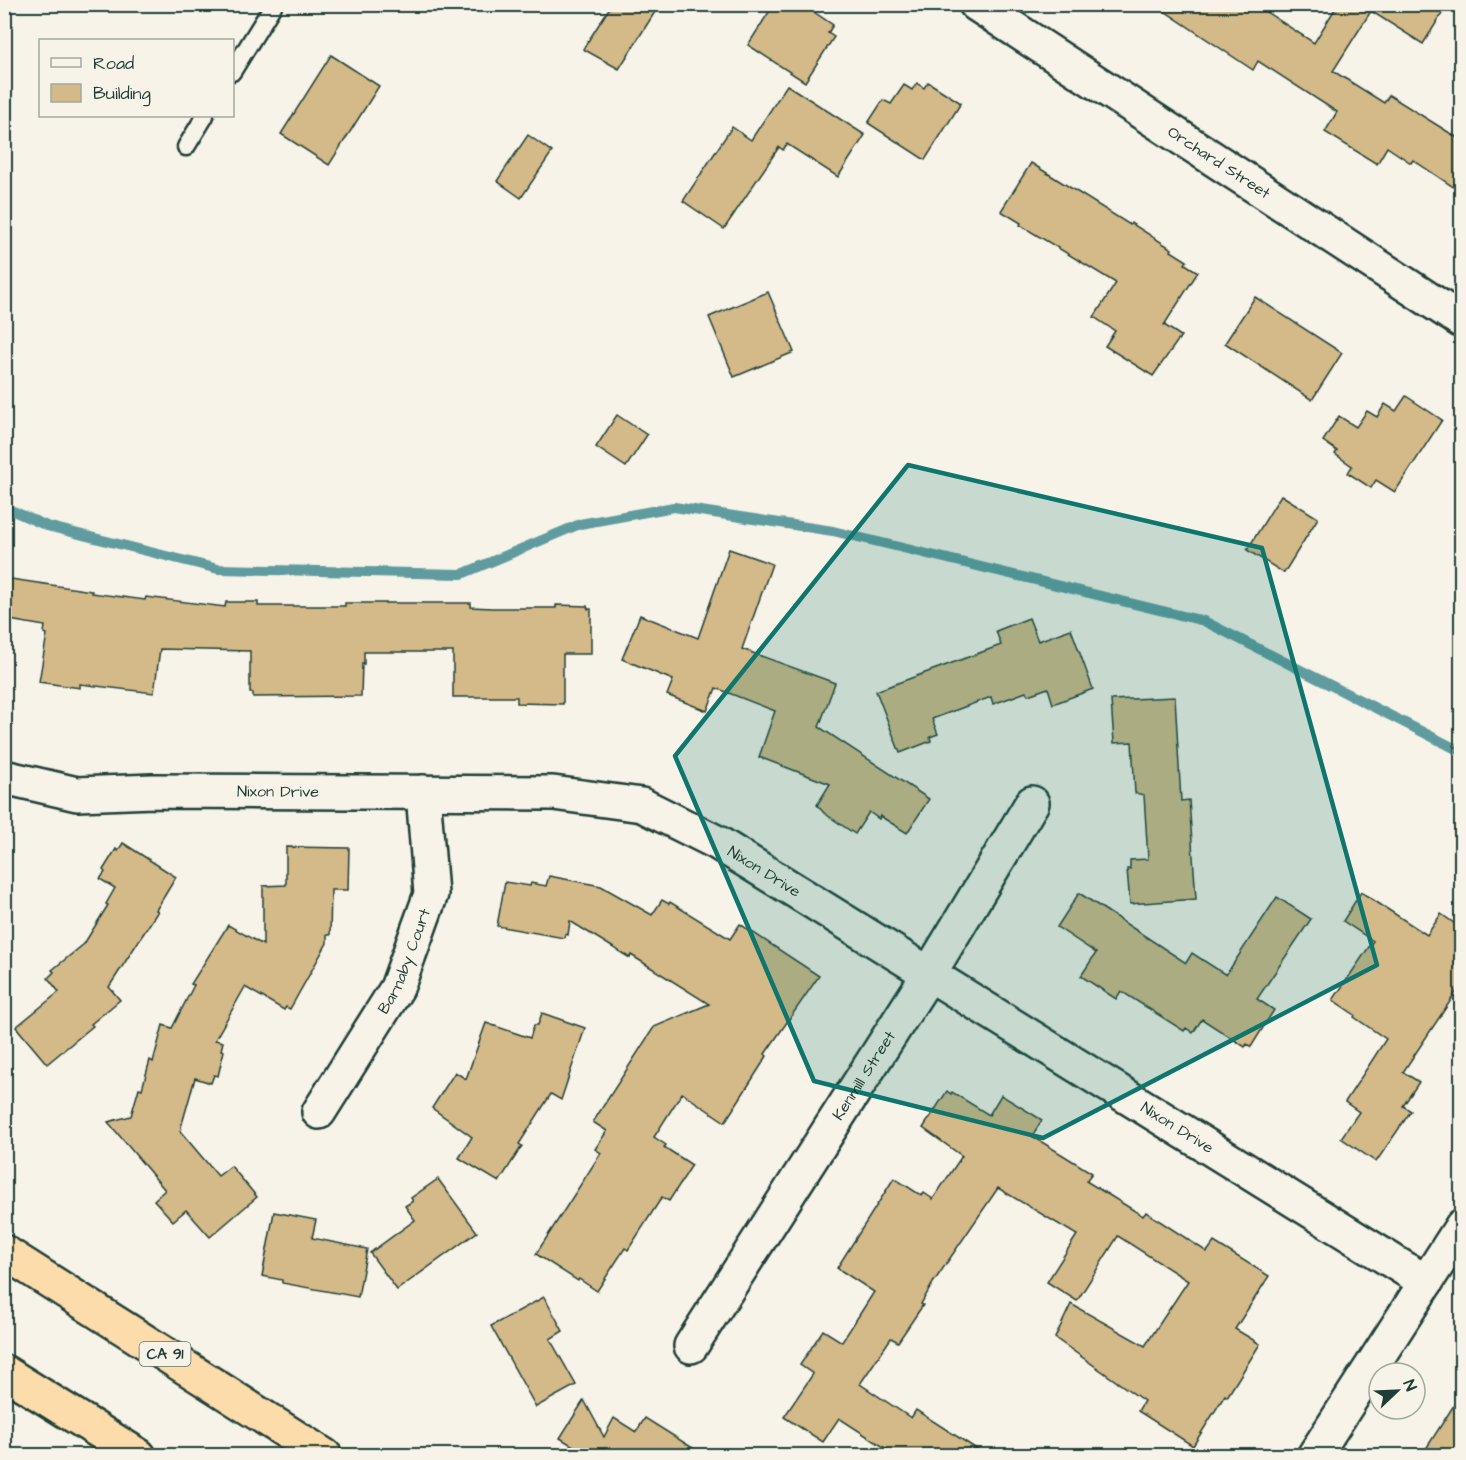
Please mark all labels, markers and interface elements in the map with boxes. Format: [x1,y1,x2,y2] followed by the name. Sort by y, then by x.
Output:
[39,39,234,117] legend
[93,51,134,76] text: Road
[93,81,151,107] text: Building
[1163,121,1275,204] street label: Orchard Street
[237,780,319,803] street label: Nixon Drive
[723,841,805,903] street label: Nixon Drive
[372,905,436,1018] street label: Barnaby Court
[827,1026,901,1124] street label: Kenmill Street
[1136,1097,1218,1159] street label: Nixon Drive
[140,1342,190,1366] road number: CA 91
[1367,1361,1427,1421] north arrow
[1398,1377,1422,1394] text: N

